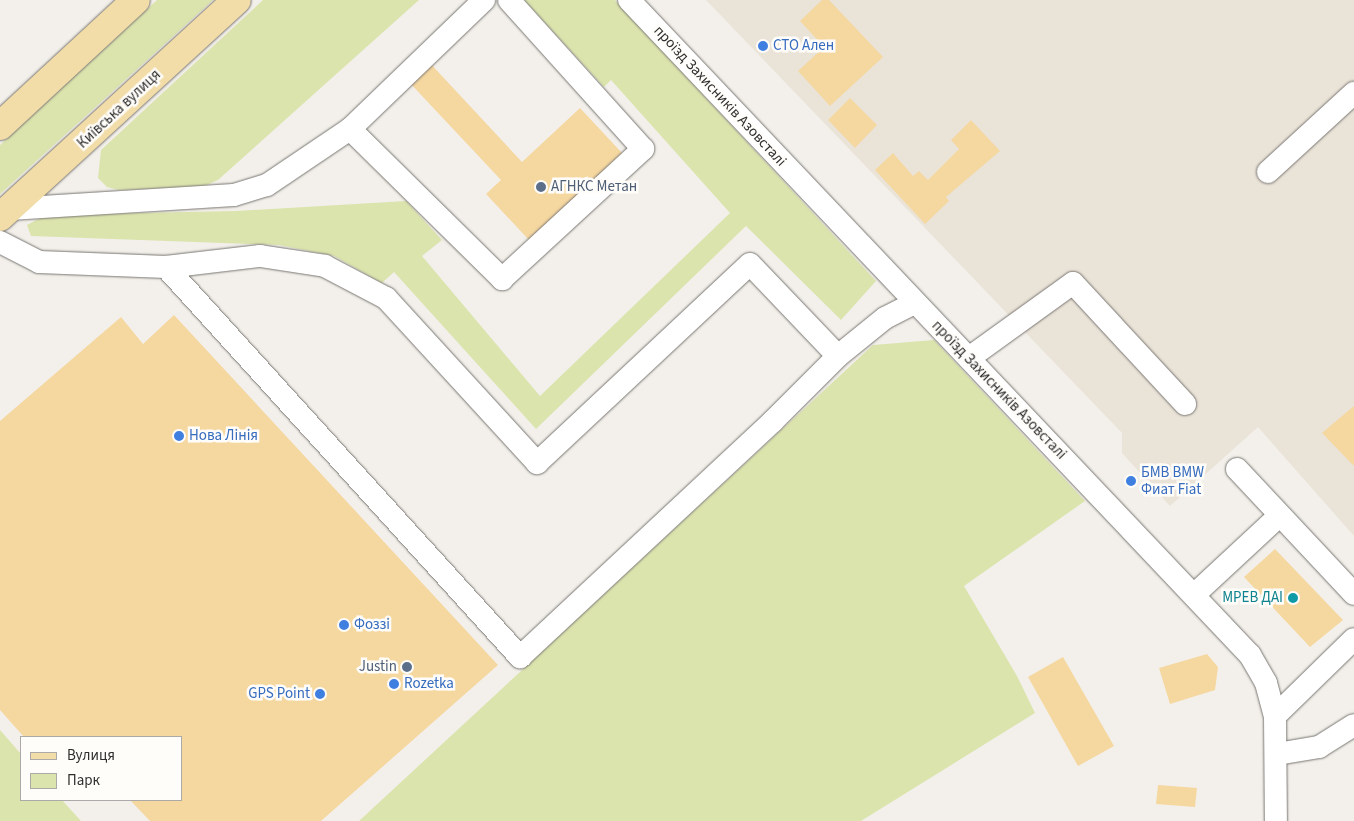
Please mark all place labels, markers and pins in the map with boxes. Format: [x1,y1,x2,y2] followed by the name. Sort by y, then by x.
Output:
[773,37,834,55] place label: СТО Ален
[757,40,769,52] marker: СТО Ален
[551,178,637,196] place label: АГНКС Метан
[535,181,547,193] marker: АГНКС Метан
[189,427,258,445] place label: Нова Лінія
[173,430,185,442] marker: Нова Лінія
[1141,463,1204,498] place label: БМВ BMW Фиат Fiat
[1125,475,1137,487] marker: БМВ BMW Фиат Fiat
[1222,589,1283,607] place label: МРЕВ ДАІ
[1287,592,1299,604] marker: МРЕВ ДАІ
[354,616,390,634] place label: Фоззі
[338,619,350,631] marker: Фоззі
[359,658,397,676] place label: Justin
[401,661,413,673] marker: Justin
[404,675,454,693] place label: Rozetka
[388,678,400,690] marker: Rozetka
[248,685,310,703] place label: GPS Point
[314,688,326,700] marker: GPS Point

